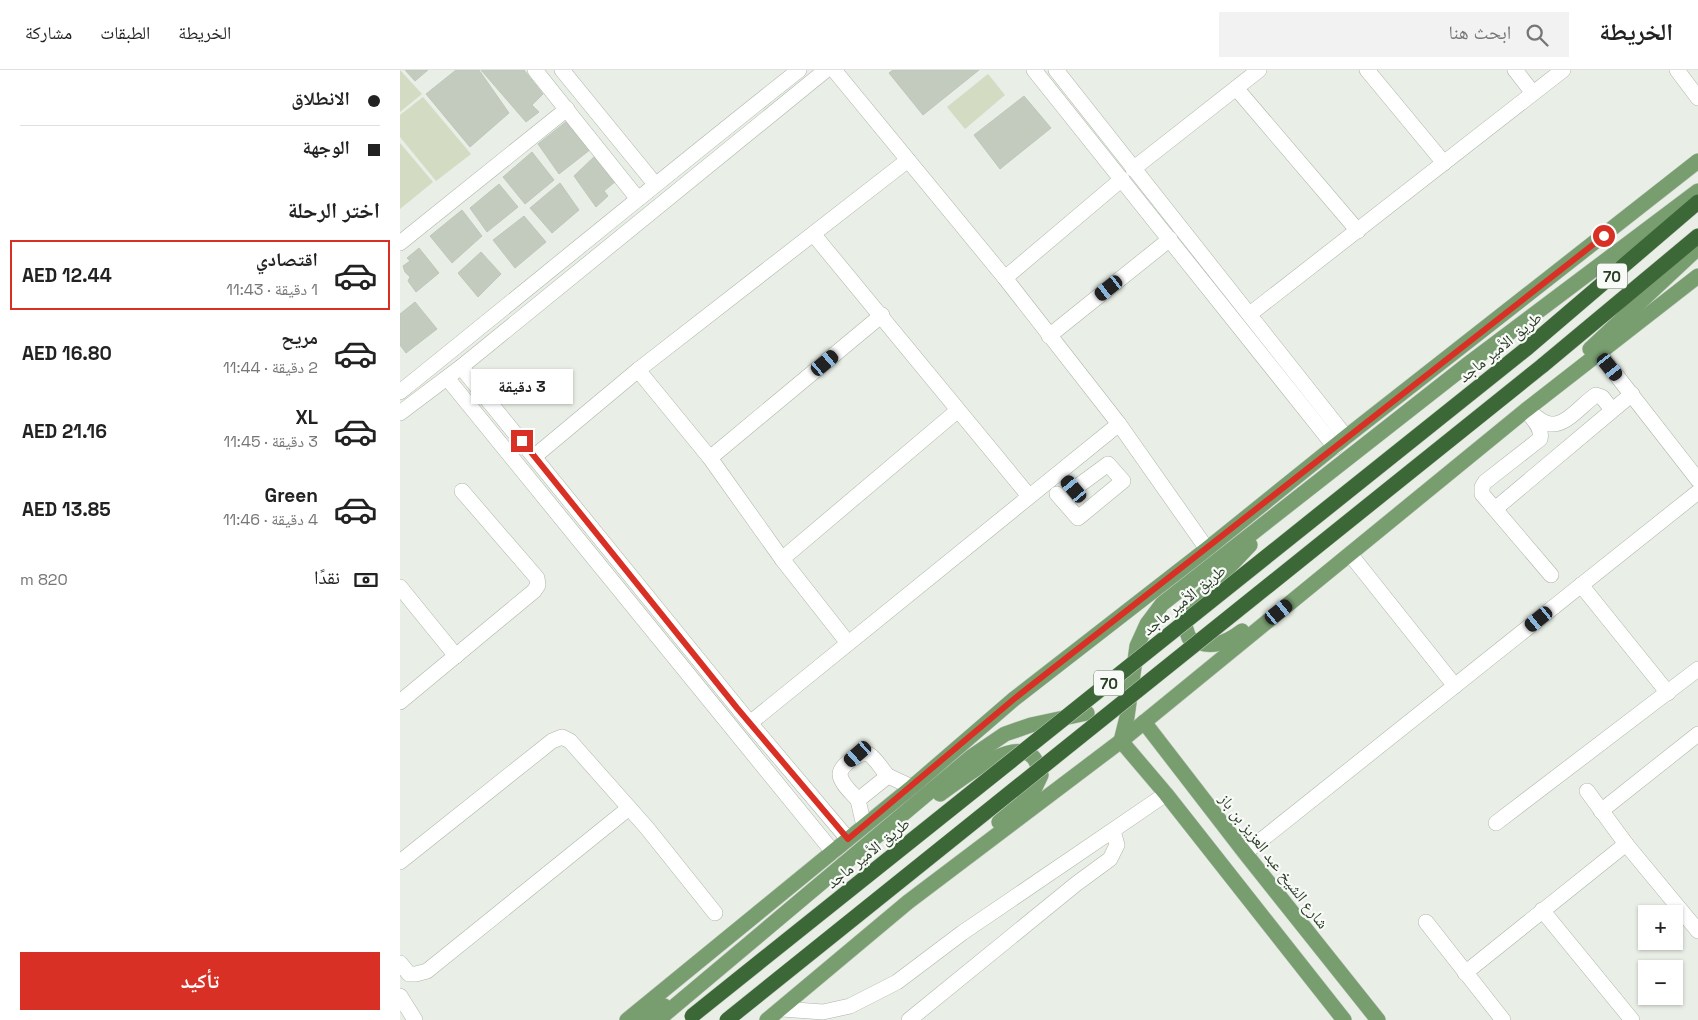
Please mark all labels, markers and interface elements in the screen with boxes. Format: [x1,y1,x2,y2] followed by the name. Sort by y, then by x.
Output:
[1219,12,1569,57] search box
[1599,16,1673,47] text: الخريطة
[1449,20,1511,45] text: ابحث هنا
[25,21,72,44] text: مشاركة
[100,21,150,44] text: الطبقات
[178,21,231,44] text: الخريطة
[1523,21,1551,49] icon: search
[291,86,350,111] text: الانطلاق
[302,135,350,160] text: الوجهة
[288,196,380,224] text: اختر الرحلة
[1593,225,1615,247] route start
[256,247,318,272] text: اقتصادي
[333,253,378,298] icon: car
[22,263,112,288] text: AED 12.44
[1597,264,1627,288] road number: 70
[1092,273,1125,303] car
[226,279,318,300] text: 1 دقيقة · 11:43
[1454,307,1546,387] street label: طريق الأمير ماجد
[281,325,318,350] text: مريح
[333,331,378,376] icon: car
[22,341,112,366] text: AED 16.80
[808,348,841,378] car
[1594,351,1625,383] car
[223,357,318,378] text: 2 دقيقة · 11:44
[471,368,573,404] callout: 3 دقيقة
[498,376,546,397] text: 3 دقيقة
[295,405,318,430] text: XL
[333,409,378,454] icon: car
[22,419,107,444] text: AED 21.16
[511,430,533,452] route end
[223,431,318,452] text: 3 دقيقة · 11:45
[1058,473,1089,505] car
[265,483,318,508] text: Green
[333,487,378,532] icon: car
[22,497,111,522] text: AED 13.85
[223,509,318,530] text: 4 دقيقة · 11:46
[1138,560,1230,640] street label: طريق الأمير ماجد
[314,565,340,590] text: نقدًا
[352,566,380,594] icon: cash
[20,569,68,590] text: 820 m
[1262,597,1295,627] car
[1522,604,1555,634] car
[1094,670,1124,696] road number: 70
[841,738,874,770] car
[1214,788,1333,933] street label: شارع الشيخ عبد العزيز بن باز
[822,813,914,893] street label: طريق الأمير ماجد
[1638,905,1683,1005] map controls
[1638,905,1683,950] button: +
[20,952,380,1010] button: تأكيد
[1638,960,1683,1005] button: −

